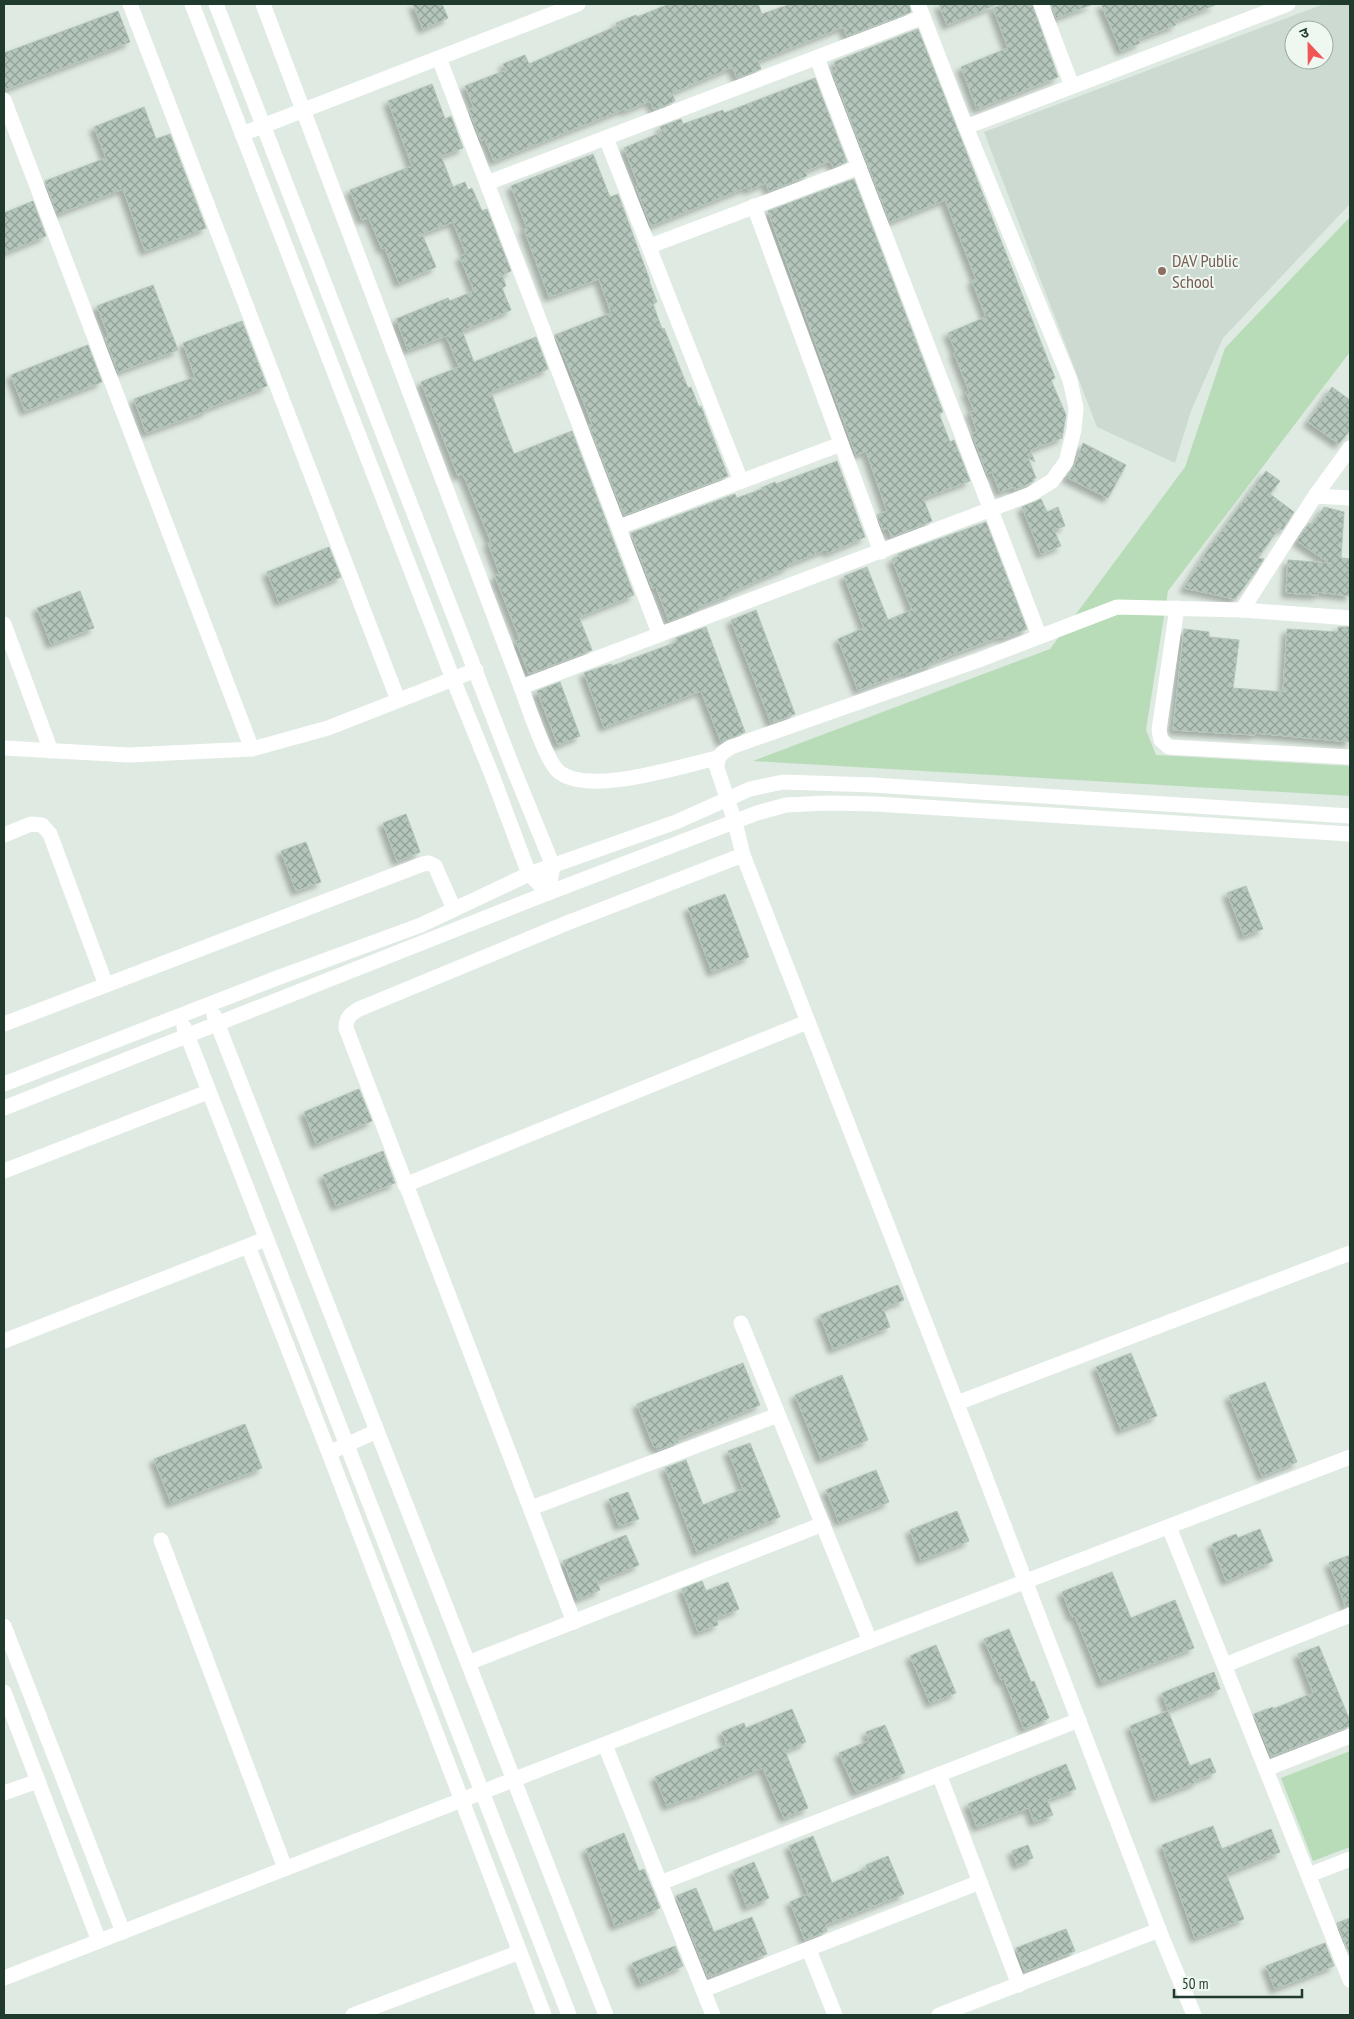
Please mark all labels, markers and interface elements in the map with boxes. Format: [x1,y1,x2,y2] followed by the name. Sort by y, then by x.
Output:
[1284,20,1334,70] north arrow
[1297,23,1312,43] text: उ
[1172,249,1239,293] place label: DAV Public School
[1156,265,1168,277] marker: DAV Public School
[1174,1966,1302,1998] scale bar
[1182,1974,1208,1993] text: 50 m

